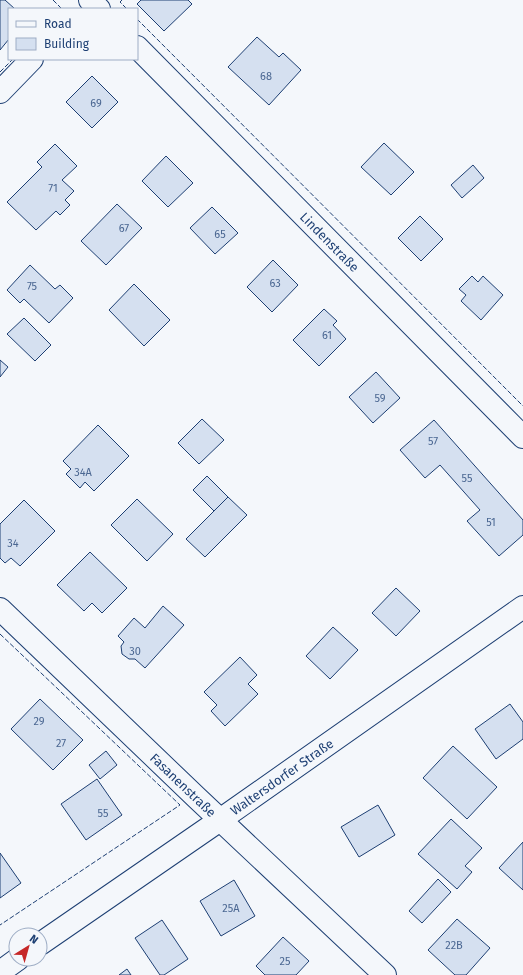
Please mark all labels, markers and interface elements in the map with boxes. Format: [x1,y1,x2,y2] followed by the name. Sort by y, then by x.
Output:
[8,8,138,60] legend
[44,17,72,31] text: Road
[44,37,90,51] text: Building
[260,70,272,83] house number: 68
[90,97,102,110] house number: 69
[48,182,58,195] house number: 71
[297,209,362,275] street label: Lindenstraße
[119,222,129,235] house number: 67
[214,228,226,241] house number: 65
[269,277,281,290] house number: 63
[27,280,38,293] house number: 75
[322,329,332,342] house number: 61
[374,392,386,405] house number: 59
[428,435,438,448] house number: 57
[74,466,92,479] house number: 34A
[462,472,473,485] house number: 55
[486,516,496,529] house number: 51
[7,537,19,550] house number: 34
[129,645,141,658] house number: 30
[33,715,45,728] house number: 29
[227,735,336,818] street label: Waltersdorfer Straße
[56,737,66,750] house number: 27
[147,750,219,820] street label: Fasanenstraße
[98,807,109,820] house number: 55
[222,902,240,915] house number: 25A
[8,927,48,967] north arrow
[27,932,41,947] text: N
[445,939,463,952] house number: 22B
[280,955,291,968] house number: 25

